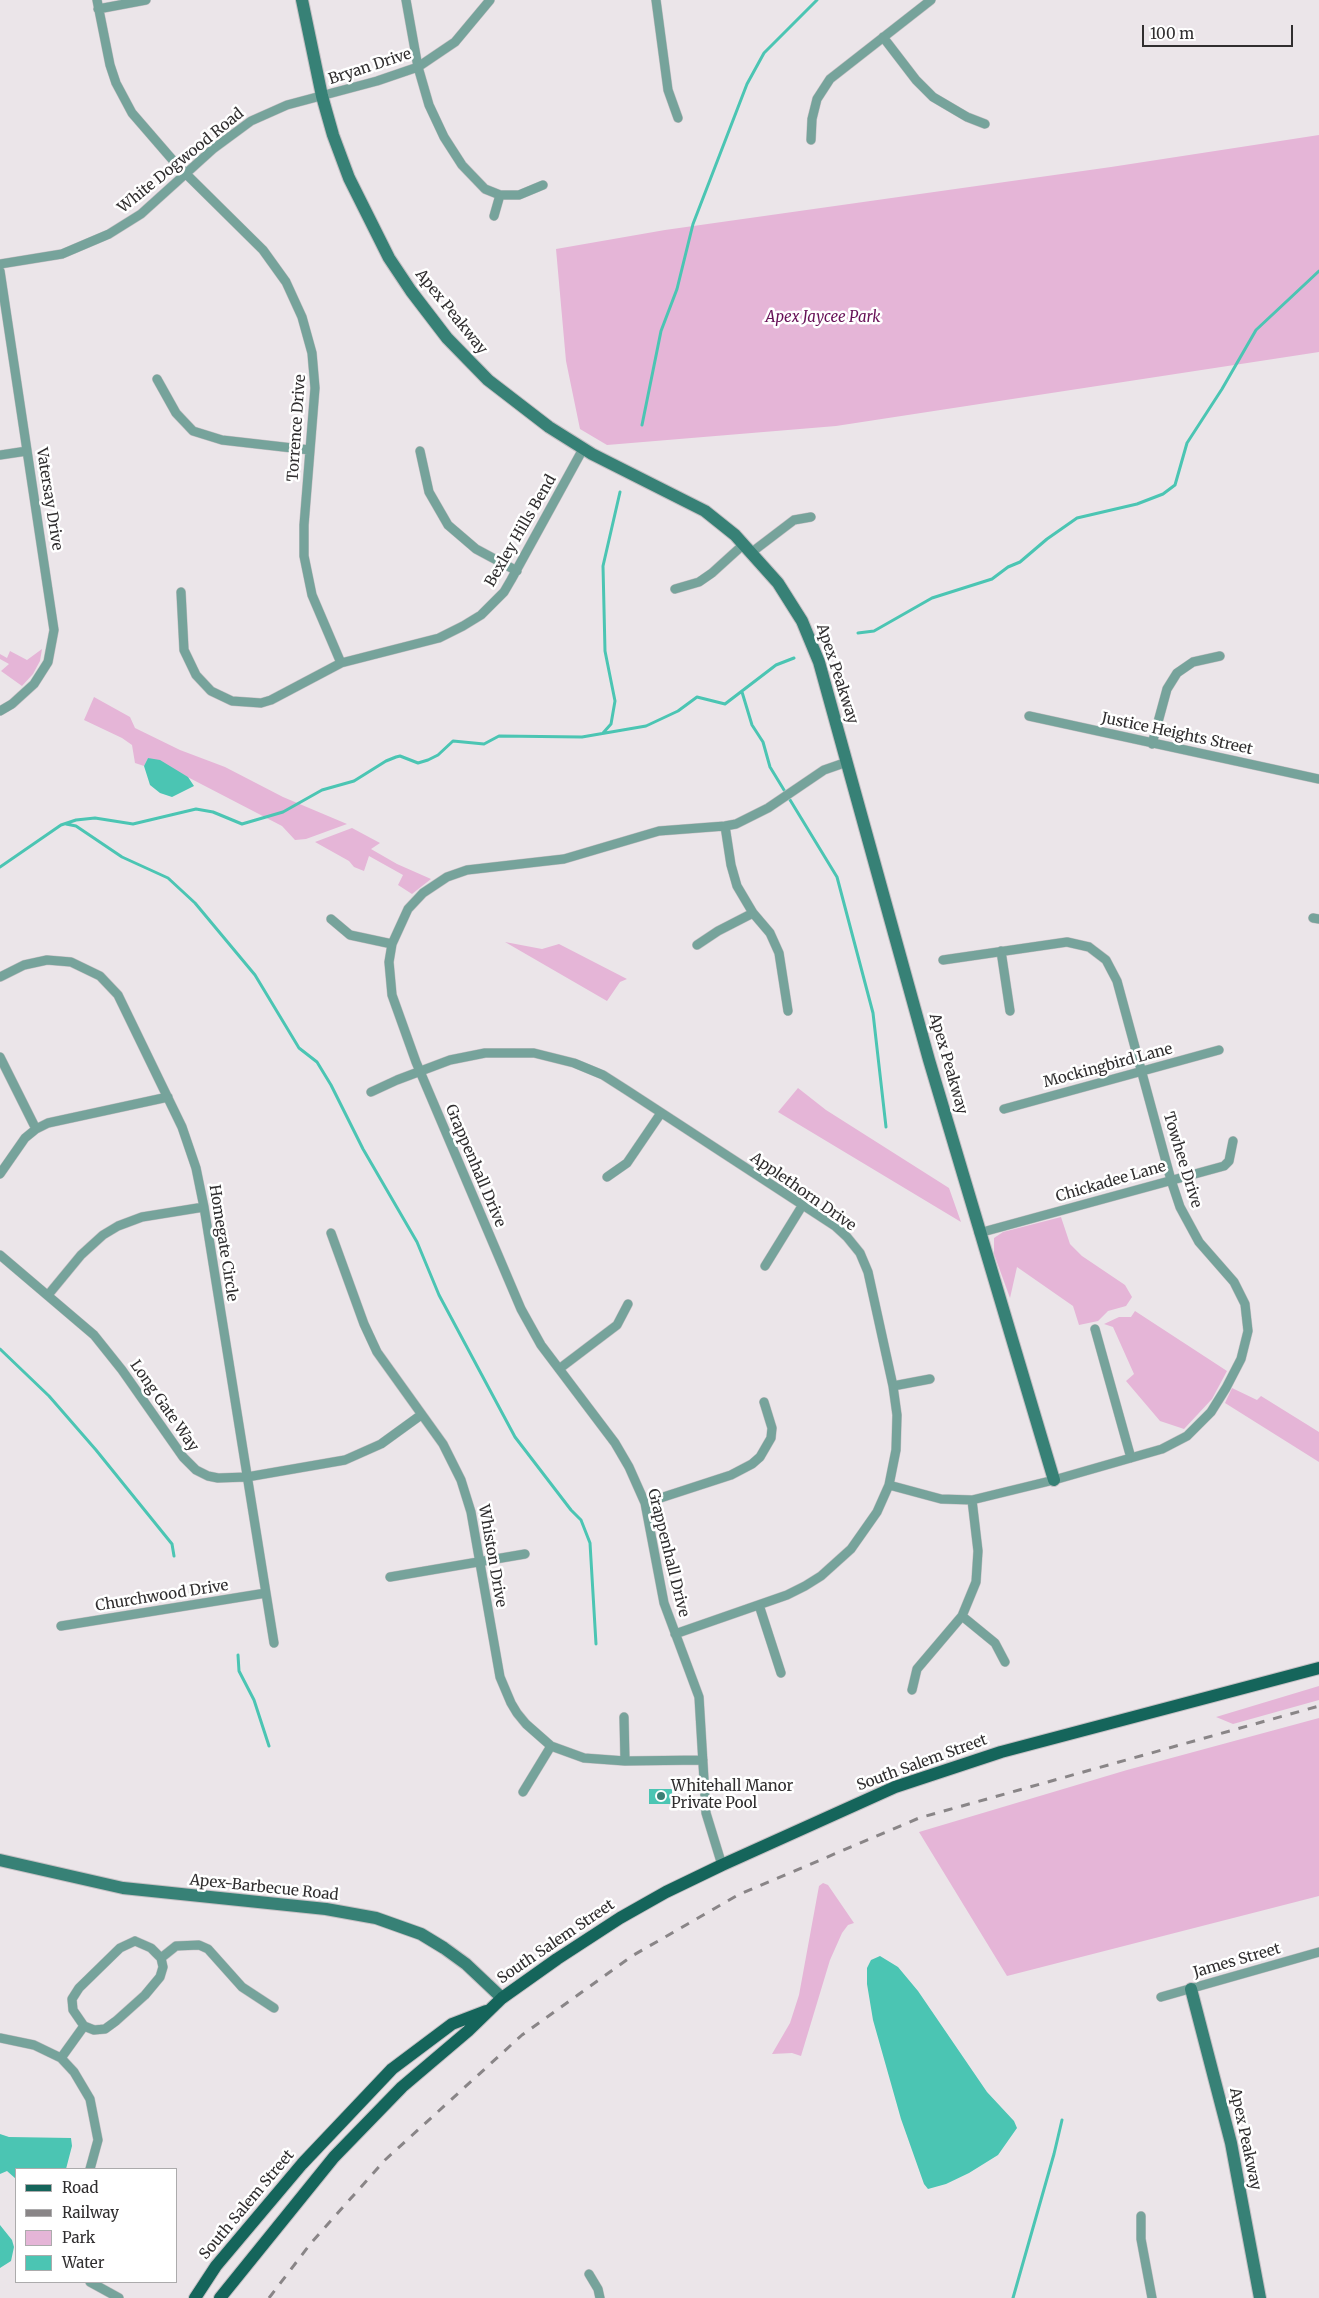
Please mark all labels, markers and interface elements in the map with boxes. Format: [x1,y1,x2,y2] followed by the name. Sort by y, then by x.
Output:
[1144,15,1295,47] scale bar
[1150,24,1194,43] text: 100 m
[326,45,414,89] street label: Bryan Drive
[115,105,247,217] street label: White Dogwood Road
[411,266,491,358] street label: Apex Peakway
[765,309,881,327] park label: Apex Jaycee Park
[284,374,310,482] street label: Torrence Drive
[32,446,66,552] street label: Vatersay Drive
[482,472,560,590] street label: Bexley Hills Bend
[812,622,862,726] street label: Apex Peakway
[1100,709,1254,759] street label: Justice Heights Street
[925,1011,971,1117] street label: Apex Peakway
[1042,1040,1174,1092] street label: Mockingbird Lane
[441,1102,509,1230] street label: Grappenhall Drive
[1159,1110,1205,1210] street label: Towhee Drive
[747,1149,859,1235] street label: Applethorn Drive
[1054,1158,1168,1206] street label: Chickadee Lane
[205,1183,241,1303] street label: Homegate Circle
[126,1357,202,1455] street label: Long Gate Way
[643,1487,693,1619] street label: Grappenhall Drive
[474,1503,510,1609] street label: Whiston Drive
[94,1577,230,1615] street label: Churchwood Drive
[854,1731,990,1795] street label: South Salem Street
[671,1778,793,1813] place label: Whitehall Manor Private Pool
[655,1790,667,1802] marker: Whitehall Manor Private Pool
[189,1871,339,1905] street label: Apex-Barbecue Road
[494,1896,618,1988] street label: South Salem Street
[1191,1940,1283,1982] street label: James Street
[1225,2086,1265,2192] street label: Apex Peakway
[196,2147,298,2263] street label: South Salem Street
[15,2168,178,2283] legend
[62,2178,98,2197] text: Road
[62,2203,119,2222] text: Railway
[62,2228,95,2247] text: Park
[62,2253,104,2272] text: Water

